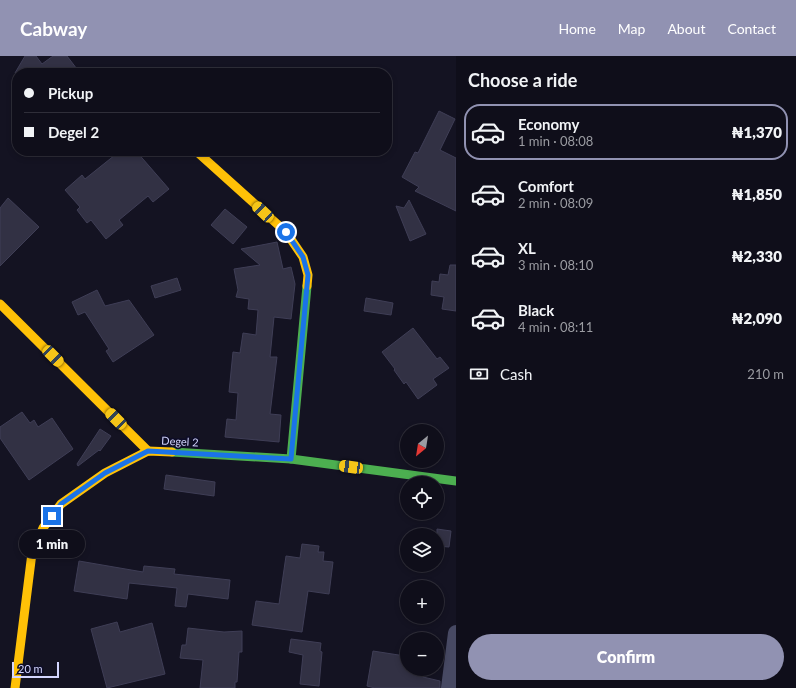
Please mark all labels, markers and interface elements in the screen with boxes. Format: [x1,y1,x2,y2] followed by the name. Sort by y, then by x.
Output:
[20,17,87,40] text: Cabway
[558,20,596,37] text: Home
[618,20,645,37] text: Map
[667,20,705,37] text: About
[727,20,776,37] text: Contact
[468,69,577,91] text: Choose a ride
[48,84,93,102] text: Pickup
[470,114,506,150] icon: car
[518,115,579,133] text: Economy
[48,123,99,141] text: Degel 2
[732,123,782,141] text: ₦1,370
[518,133,593,149] text: 1 min · 08:08
[470,176,506,212] icon: car
[518,177,574,195] text: Comfort
[732,185,782,203] text: ₦1,850
[518,195,593,211] text: 2 min · 08:09
[250,199,276,225] car
[277,223,295,241] route start
[470,238,506,274] icon: car
[518,239,536,257] text: XL
[732,247,782,265] text: ₦2,330
[518,257,593,273] text: 3 min · 08:10
[470,300,506,336] icon: car
[518,301,554,319] text: Black
[732,309,782,327] text: ₦2,090
[518,319,593,335] text: 4 min · 08:11
[40,343,66,369] car
[468,363,490,385] icon: cash
[500,365,532,383] text: Cash
[747,366,784,382] text: 210 m
[103,406,129,432] car
[400,424,444,468] north arrow
[400,424,444,676] map controls
[161,434,199,448] street label: Degel 2
[338,459,364,475] car
[400,476,444,520] button: locate
[43,507,61,525] route end
[400,528,444,572] button: layers
[19,530,85,558] callout: 1 min
[36,536,68,552] text: 1 min
[400,580,444,624] button: +
[400,632,444,676] button: −
[468,634,784,680] button: Confirm
[12,660,59,679] scale bar
[18,662,43,675] text: 20 m

